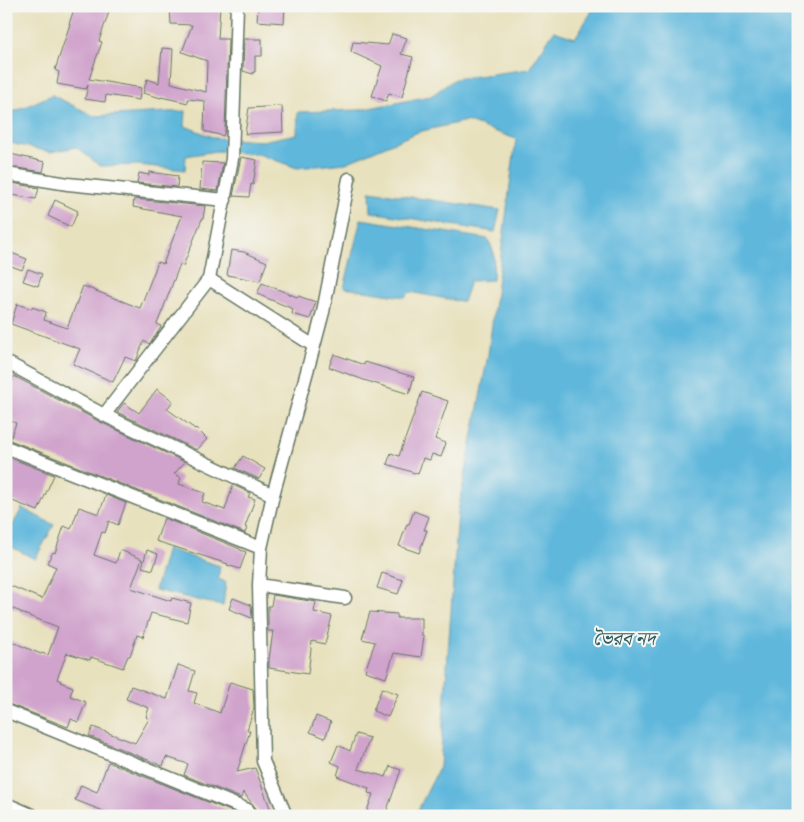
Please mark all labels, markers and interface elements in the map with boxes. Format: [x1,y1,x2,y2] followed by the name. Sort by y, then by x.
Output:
[593,627,659,654] water label: ভৈরব নদ

